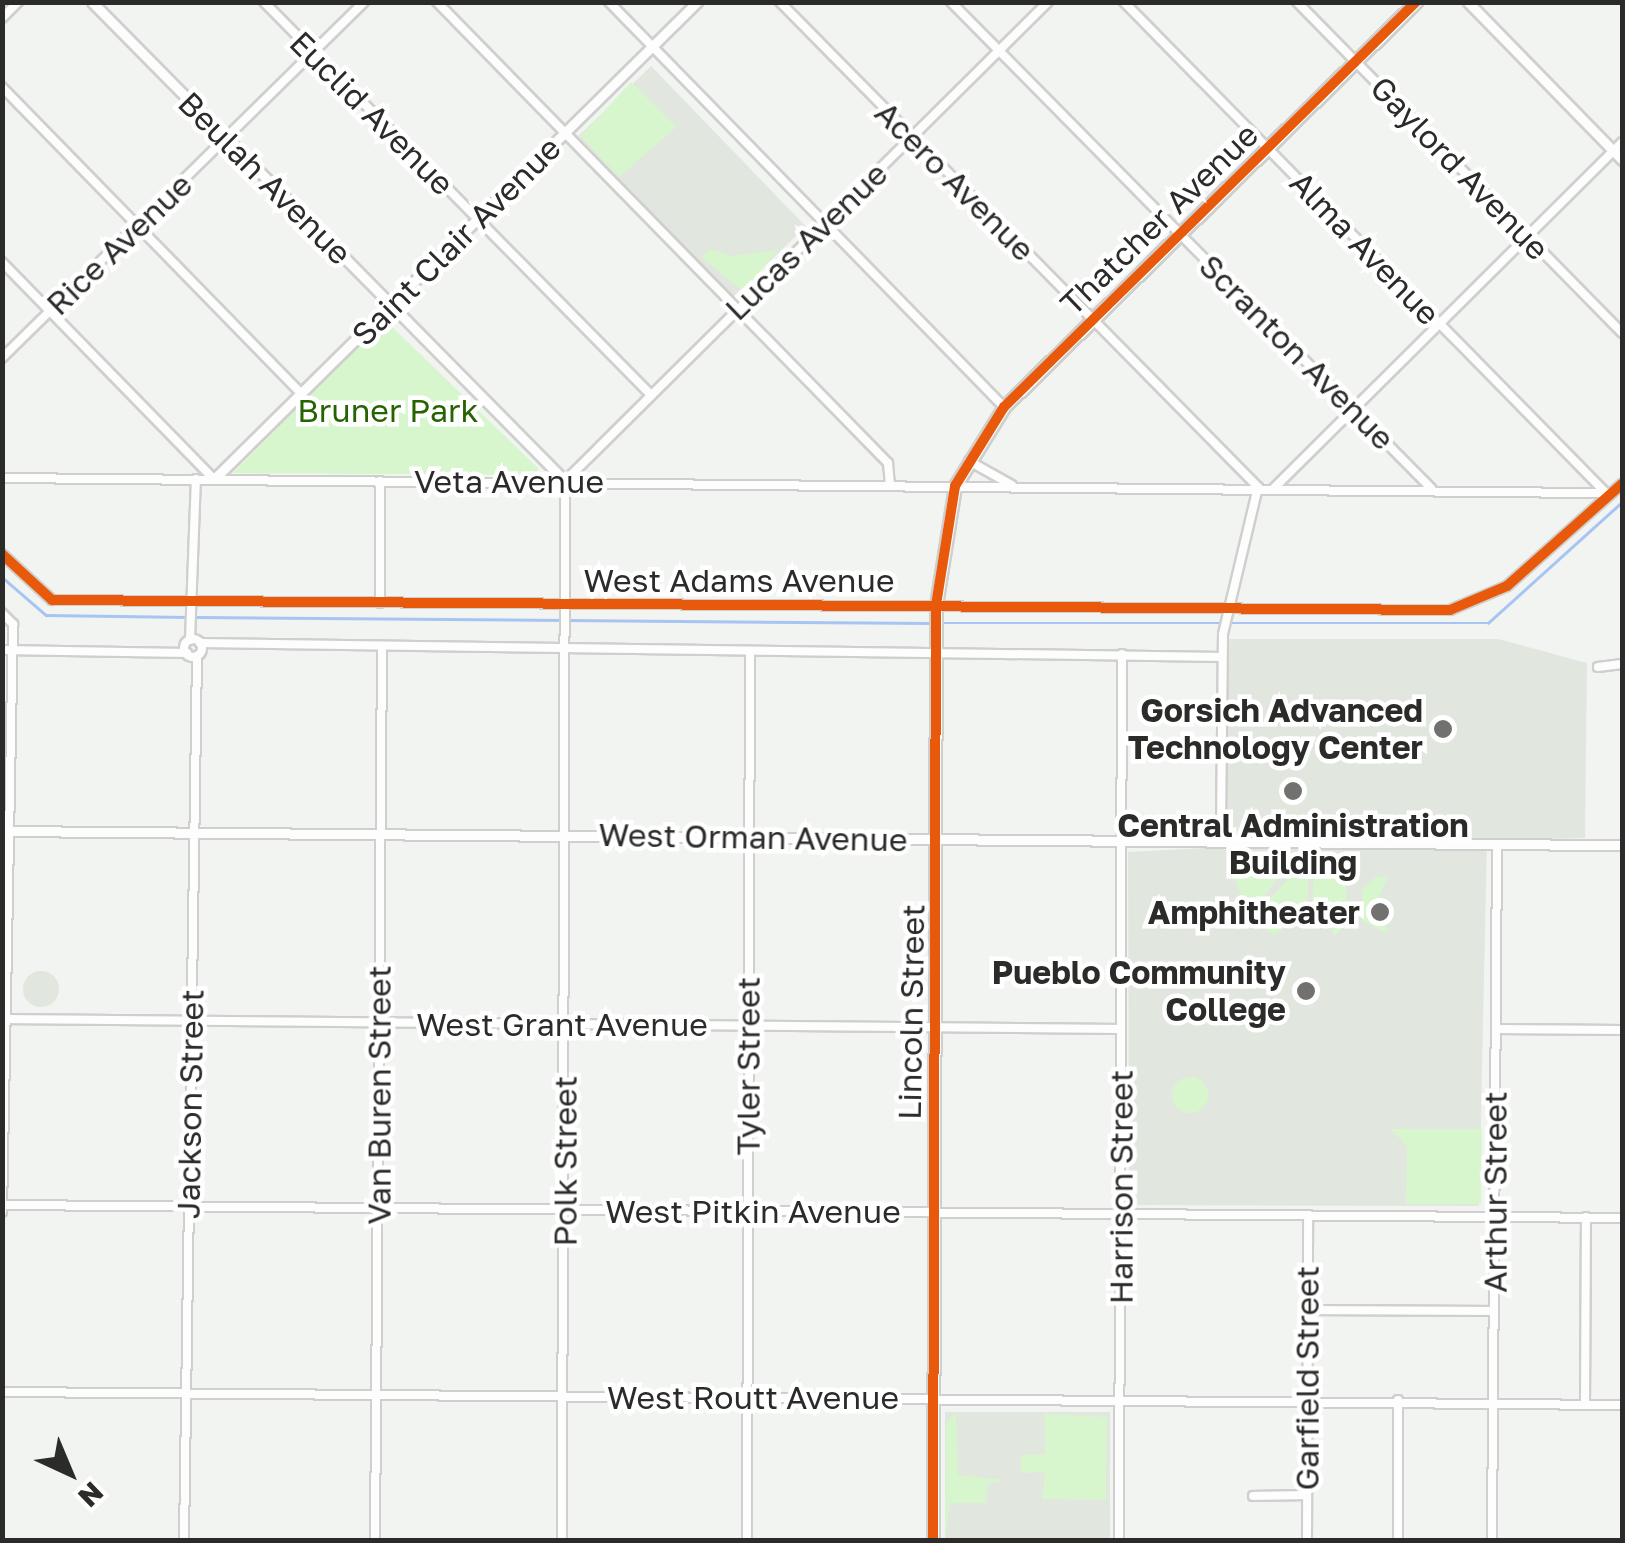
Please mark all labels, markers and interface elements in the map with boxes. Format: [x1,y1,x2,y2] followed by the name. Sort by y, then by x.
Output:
[282,23,462,203] street label: Euclid Avenue
[1363,68,1557,268] street label: Gaylord Avenue
[171,84,359,272] street label: Beulah Avenue
[867,93,1043,269] street label: Acero Avenue
[1052,115,1266,323] street label: Thatcher Avenue
[344,129,568,353] street label: Saint Clair Avenue
[717,154,895,328] street label: Lucas Avenue
[1282,163,1448,333] street label: Alma Avenue
[38,165,200,323] street label: Rice Avenue
[1191,246,1403,458] street label: Scranton Avenue
[297,391,479,429] park label: Bruner Park
[414,462,604,500] street label: Veta Avenue
[584,561,894,599] street label: West Adams Avenue
[1128,692,1423,767] place label: Gorsich Advanced Technology Center
[1432,718,1454,740] marker: Gorsich Advanced Technology Center
[1282,780,1304,802] marker: Central Administration Building
[1117,807,1469,882] place label: Central Administration Building
[598,815,908,859] street label: West Orman Avenue
[1148,893,1360,931] place label: Amphitheater
[1369,901,1391,923] marker: Amphitheater
[890,904,932,1120] street label: Lincoln Street
[992,954,1286,1029] place label: Pueblo Community College
[360,965,398,1225] street label: Van Buren Street
[729,977,767,1155] street label: Tyler Street
[1295,980,1317,1002] marker: Pueblo Community College
[169,989,211,1219] street label: Jackson Street
[416,1005,708,1043] street label: West Grant Avenue
[1102,1070,1140,1304] street label: Harrison Street
[546,1076,584,1246] street label: Polk Street
[1476,1091,1514,1293] street label: Arthur Street
[605,1192,901,1230] street label: West Pitkin Avenue
[1288,1266,1326,1490] street label: Garfield Street
[607,1378,899,1416] street label: West Routt Avenue
[20,1423,120,1523] north arrow
[72,1476,110,1514] text: N

